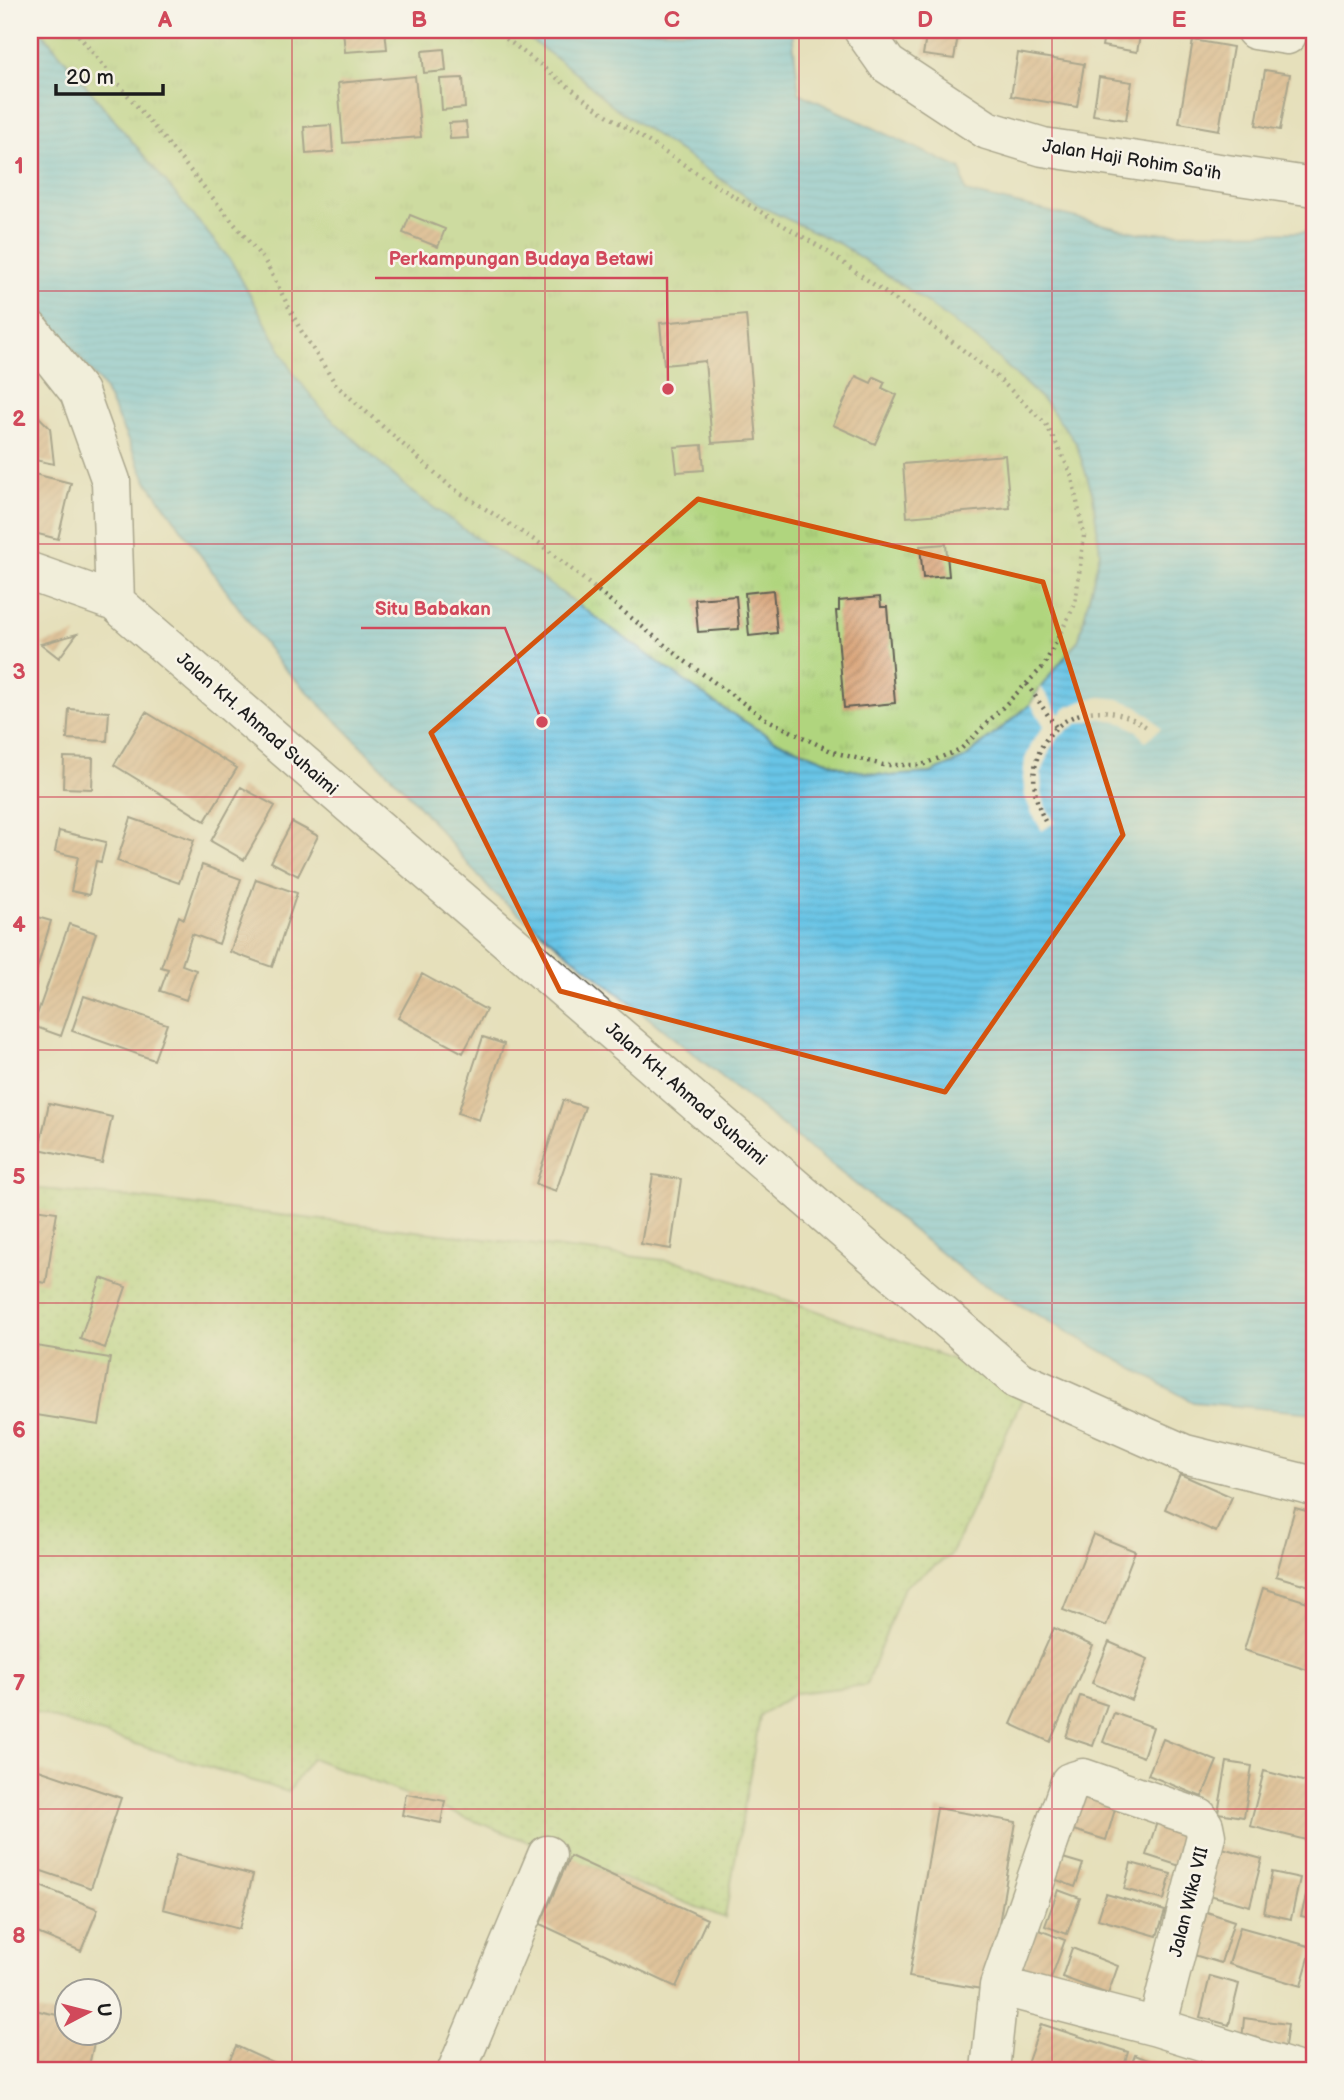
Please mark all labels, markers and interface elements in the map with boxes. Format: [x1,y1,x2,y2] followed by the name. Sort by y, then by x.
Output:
[157,6,173,34] text: A
[411,6,427,34] text: B
[664,6,680,34] text: C
[917,6,933,34] text: D
[1172,6,1187,34] text: E
[56,52,163,96] scale bar
[66,65,114,90] text: 20 m
[1041,135,1223,185] street label: Jalan Haji Rohim Sa'ih
[14,152,24,180] text: 1
[375,238,667,278] callout: Perkampungan Budaya Betawi
[389,248,653,271] text: Perkampungan Budaya Betawi
[12,405,26,433] text: 2
[361,588,505,628] callout: Situ Babakan
[375,598,491,621] text: Situ Babakan
[172,648,342,800] street label: Jalan KH. Ahmad Suhaimi
[12,658,26,686] text: 3
[12,911,26,939] text: 4
[601,1018,771,1170] street label: Jalan KH. Ahmad Suhaimi
[12,1163,26,1191] text: 5
[12,1416,26,1444] text: 6
[13,1669,26,1697] text: 7
[1165,1845,1213,1959] street label: Jalan Wika VII
[12,1922,26,1950] text: 8
[52,1978,122,2048] north arrow
[91,2002,116,2018] text: U

